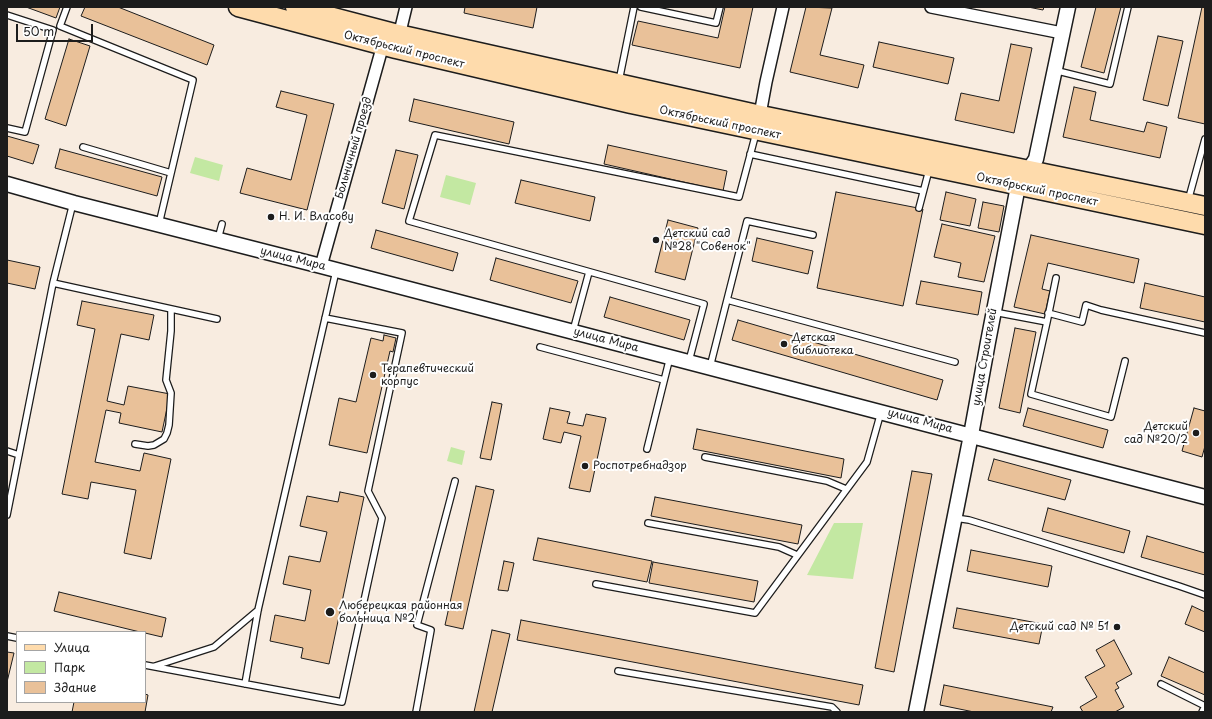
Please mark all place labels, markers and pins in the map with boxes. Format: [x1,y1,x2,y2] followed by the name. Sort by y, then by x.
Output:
[279,210,354,224] place label: Н. И. Власову
[266,212,276,222] marker: Н. И. Власову
[664,227,751,253] place label: Детский сад №28 "Совенок"
[651,235,661,245] marker: Детский сад №28 "Совенок"
[792,331,854,357] place label: Детская библиотека
[779,339,789,349] marker: Детская библиотека
[381,362,474,388] place label: Терапевтический корпус
[368,370,378,380] marker: Терапевтический корпус
[1124,420,1188,446] place label: Детский сад №20/2
[1191,428,1201,438] marker: Детский сад №20/2
[593,459,687,473] place label: Роспотребнадзор
[580,461,590,471] marker: Роспотребнадзор
[339,599,463,625] place label: Люберецкая районная больница №2
[324,606,336,618] marker: Люберецкая районная больница №2
[1010,620,1109,634] place label: Детский сад № 51
[1112,622,1122,632] marker: Детский сад № 51

